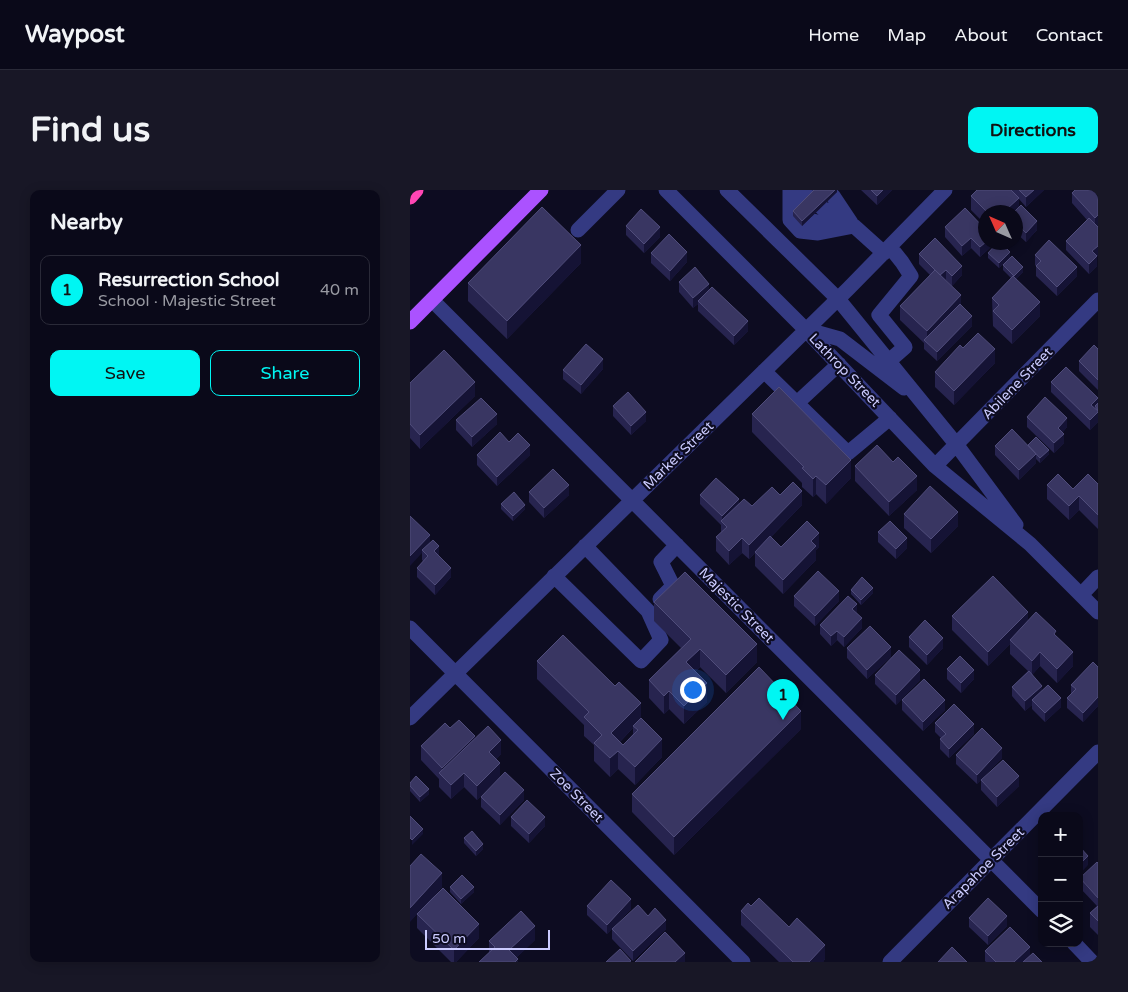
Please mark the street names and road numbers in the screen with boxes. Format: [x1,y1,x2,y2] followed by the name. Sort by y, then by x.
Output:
[805,330,884,411] street label: Lathrop Street
[979,343,1057,423] street label: Abilene Street
[640,417,718,493] street label: Market Street
[695,564,778,647] street label: Majestic Street
[546,765,608,826] street label: Zoe Street
[939,823,1028,913] street label: Arapahoe Street

